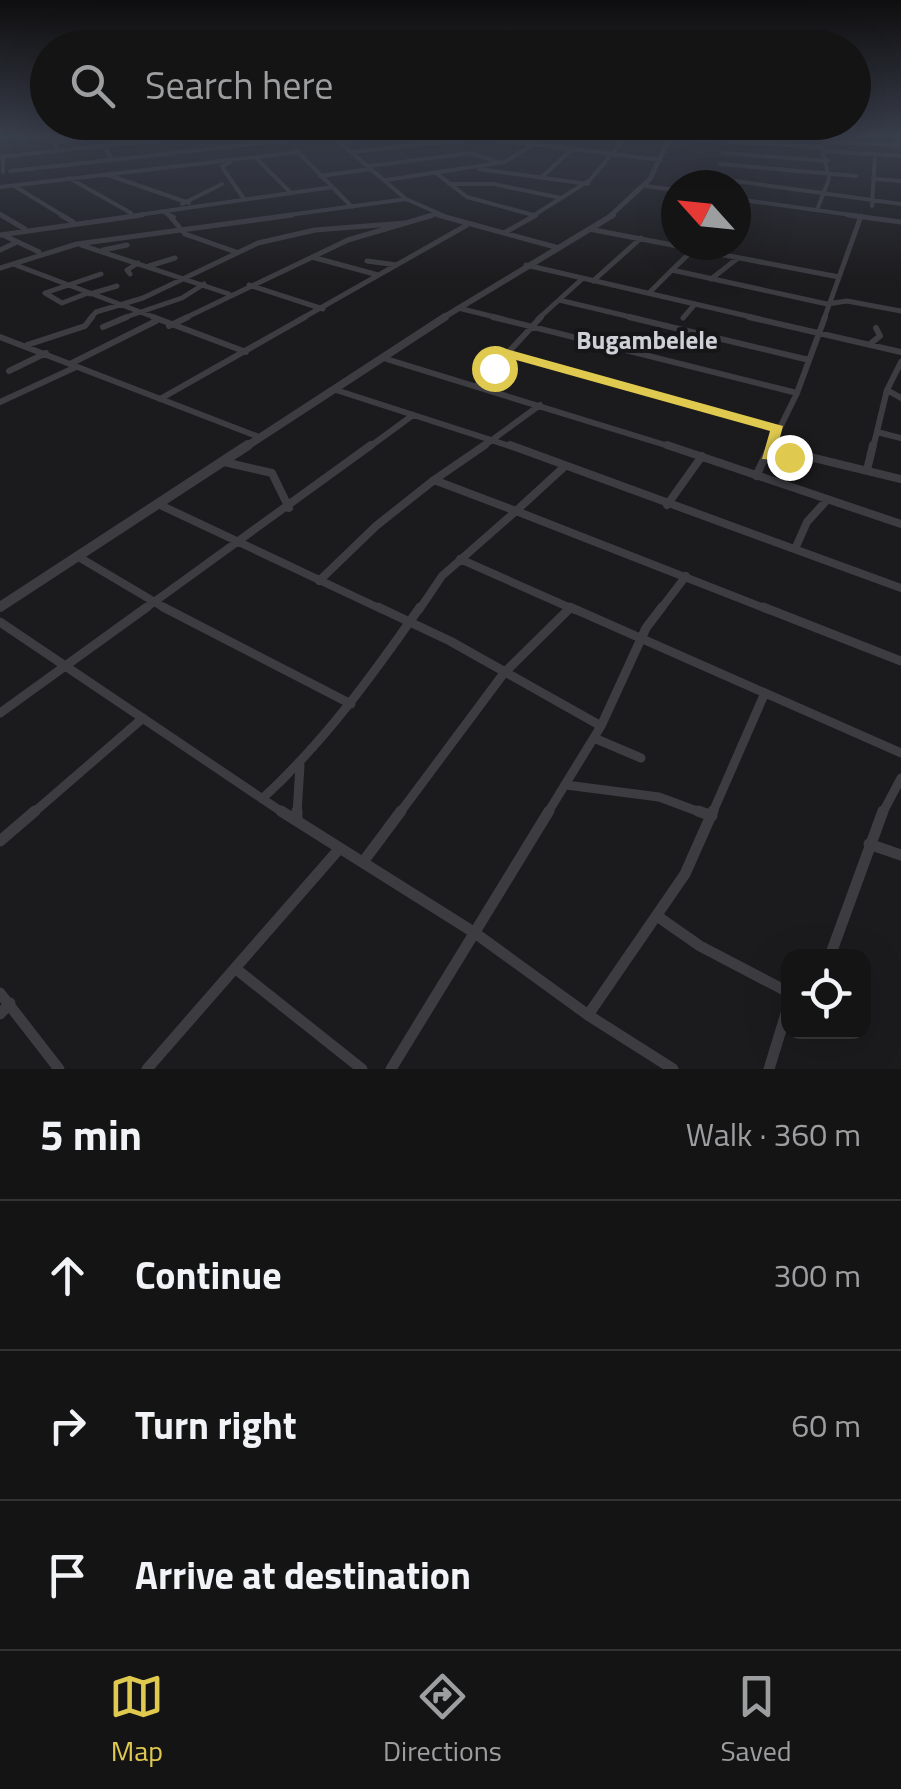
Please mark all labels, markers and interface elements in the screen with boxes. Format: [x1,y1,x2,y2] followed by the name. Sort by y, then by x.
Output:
[30,30,871,140] search box
[145,56,333,114] text: Search here
[65,58,120,113] icon: search
[661,170,751,260] north arrow
[576,321,718,359] district label: Bugambelele
[472,346,518,392] route start
[767,435,813,481] route end
[781,949,871,1039] map controls
[781,949,871,1039] button: locate
[40,1102,142,1166] text: 5 min
[686,1110,861,1158] text: Walk · 360 m
[135,1246,282,1304] text: Continue
[40,1248,95,1303] icon: ahead
[773,1251,861,1299] text: 300 m
[135,1396,297,1454] text: Turn right
[40,1398,95,1453] icon: right
[791,1401,861,1449] text: 60 m
[135,1546,471,1604] text: Arrive at destination
[40,1548,95,1603] icon: arrive
[109,1669,164,1772] tab: Map
[383,1669,502,1772] tab: Directions
[720,1669,792,1772] tab: Saved

